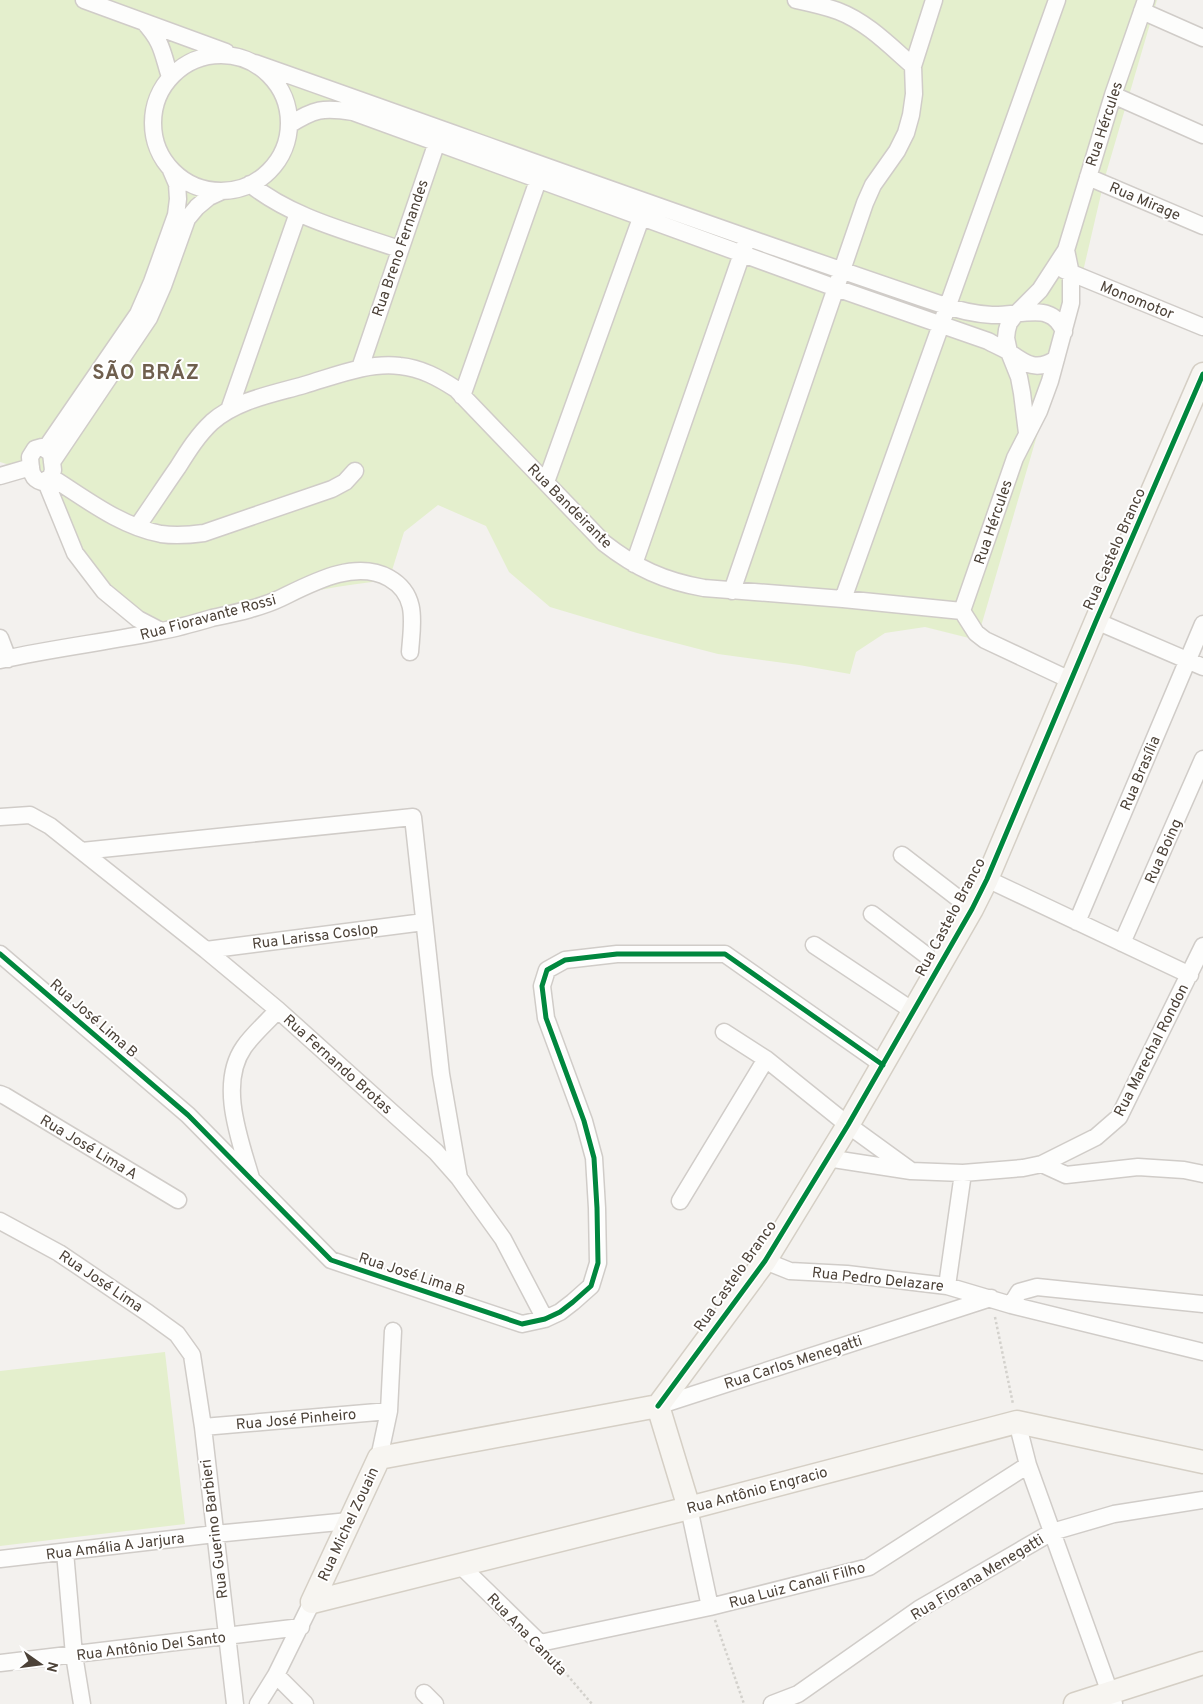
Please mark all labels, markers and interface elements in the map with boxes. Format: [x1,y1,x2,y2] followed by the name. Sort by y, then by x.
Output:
[1083,79,1128,169] street label: Rua Hércules
[369,177,434,320] street label: Rua Breno Fernandes
[1106,179,1183,226] street label: Rua Mirage
[1097,278,1176,325] street label: Monomotor
[92,359,200,387] district label: SÃO BRÁZ
[523,461,615,553] street label: Rua Bandeirante
[971,478,1018,567] street label: Rua Hércules
[1080,486,1151,614] street label: Rua Castelo Branco
[138,591,279,646] street label: Rua Fioravante Rossi
[1117,733,1166,814] street label: Rua Brasília
[1142,816,1187,887] street label: Rua Boing
[912,855,991,980] street label: Rua Castelo Branco
[251,920,379,955] street label: Rua Larissa Coslop
[45,976,141,1063] street label: Rua José Lima B
[1111,981,1194,1120] street label: Rua Marechal Rondon
[278,1011,396,1119] street label: Rua Fernando Brotas
[36,1112,141,1185] street label: Rua José Lima A
[691,1217,782,1336] street label: Rua Castelo Branco
[54,1247,146,1317] street label: Rua José Lima
[356,1249,467,1302] street label: Rua José Lima B
[811,1264,945,1297] street label: Rua Pedro Delazare
[722,1332,865,1395] street label: Rua Carlos Menegatti
[235,1406,357,1435] street label: Rua José Pinheiro
[197,1458,233,1600] street label: Rua Guerino Barbieri
[685,1463,830,1519] street label: Rua Antônio Engracio
[315,1465,384,1585] street label: Rua Michel Zouain
[45,1530,186,1565] street label: Rua Amália A Jarjura
[908,1531,1048,1626] street label: Rua Fiorana Menegatti
[727,1559,868,1614] street label: Rua Luiz Canali Filho
[482,1590,570,1680] street label: Rua Ana Canuta
[75,1629,227,1666] street label: Rua Antônio Del Santo
[15,1639,65,1689] north arrow
[42,1660,61,1674] text: N

